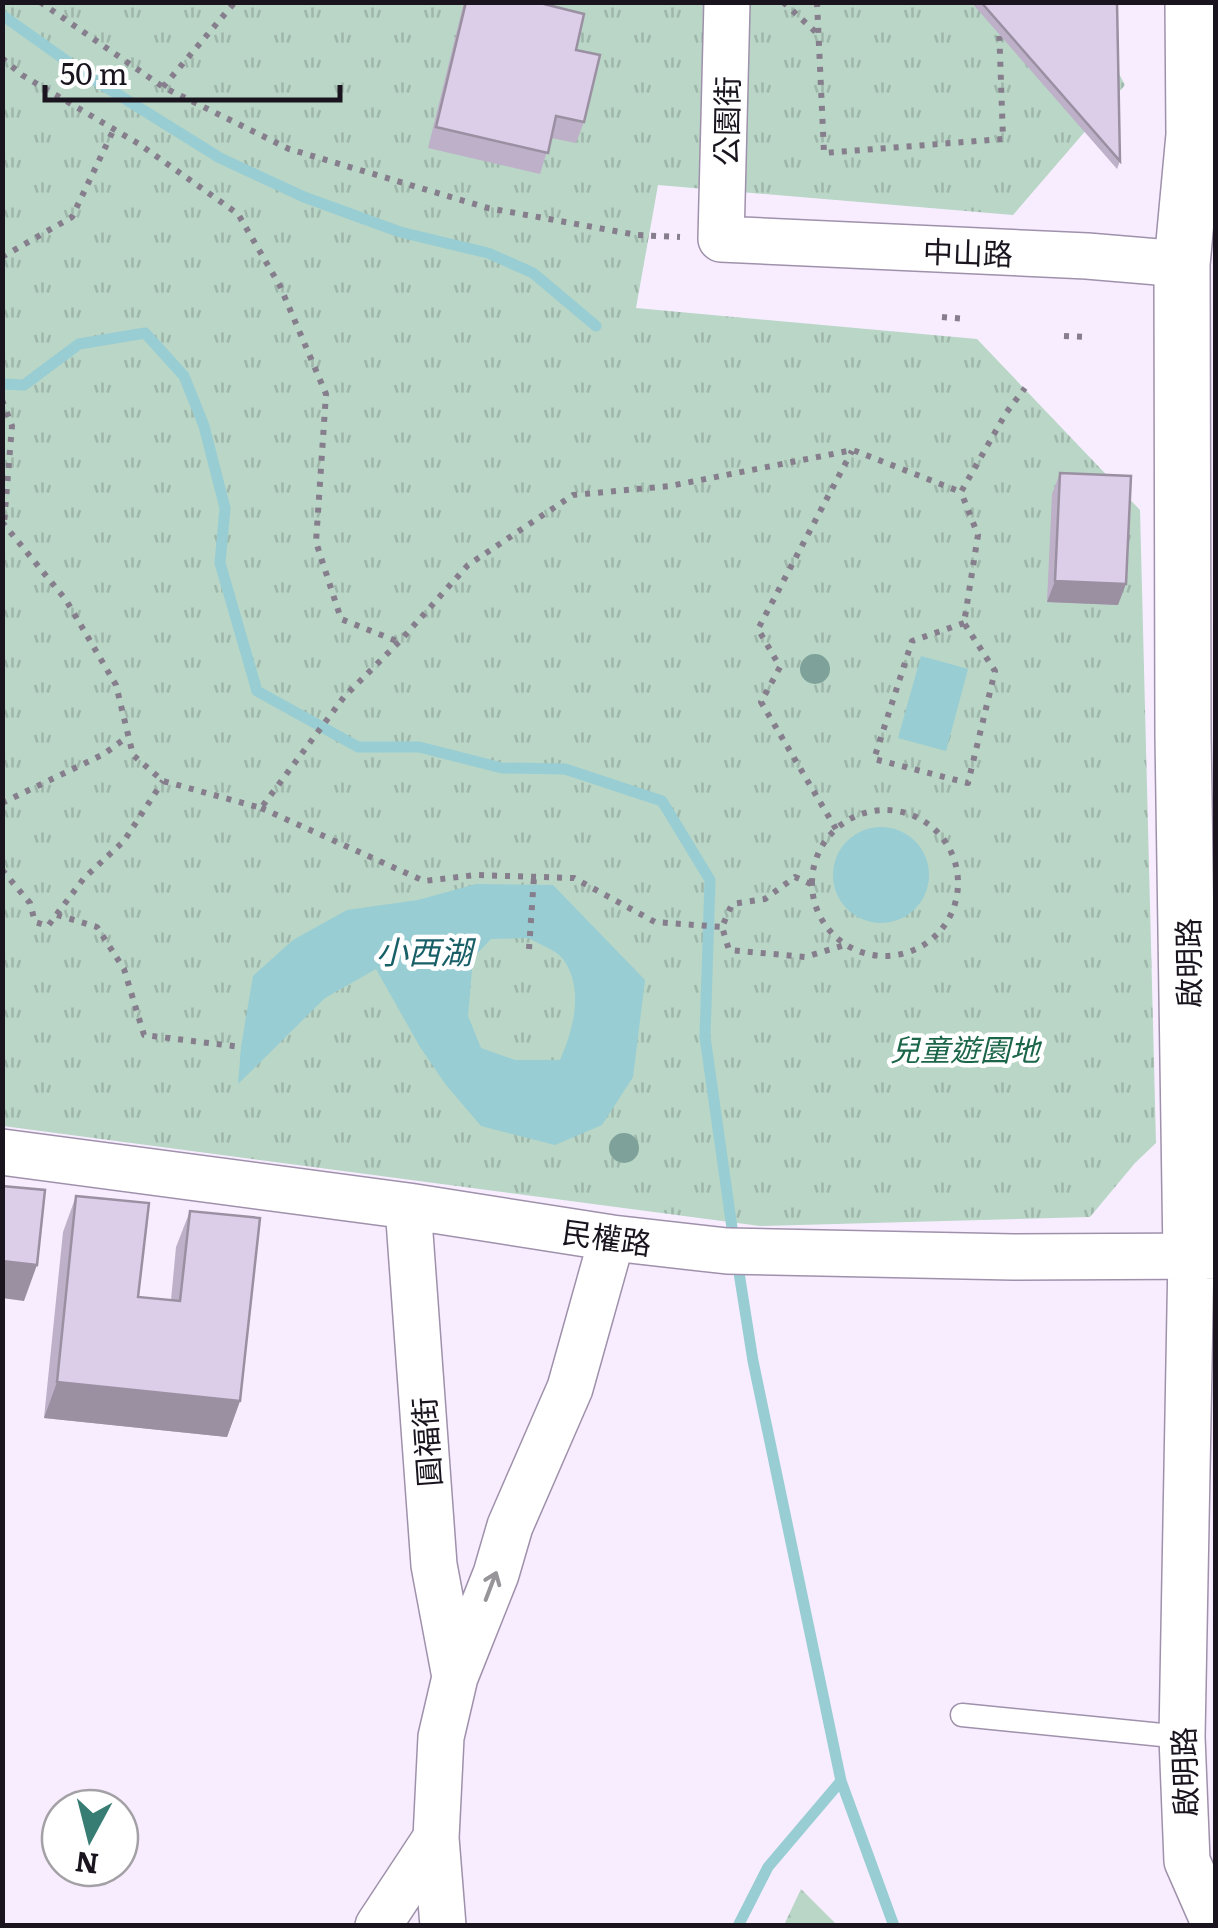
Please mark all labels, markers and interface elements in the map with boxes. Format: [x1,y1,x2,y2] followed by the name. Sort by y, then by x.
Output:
[45,40,340,102] scale bar
[60,50,128,94] text: 50 m
[702,76,748,166] street label: 公園街
[922,227,1014,275] street label: 中山路
[1164,918,1210,1008] street label: 啟明路
[376,926,477,974] water label: 小西湖
[890,1026,1043,1070] park label: 兒童遊園地
[559,1208,655,1264] street label: 民權路
[400,1396,450,1488] street label: 圓福街
[483,1571,501,1602] one-way arrow
[1159,1726,1207,1818] street label: 啟明路
[40,1788,140,1888] north arrow
[72,1843,101,1887] text: N

